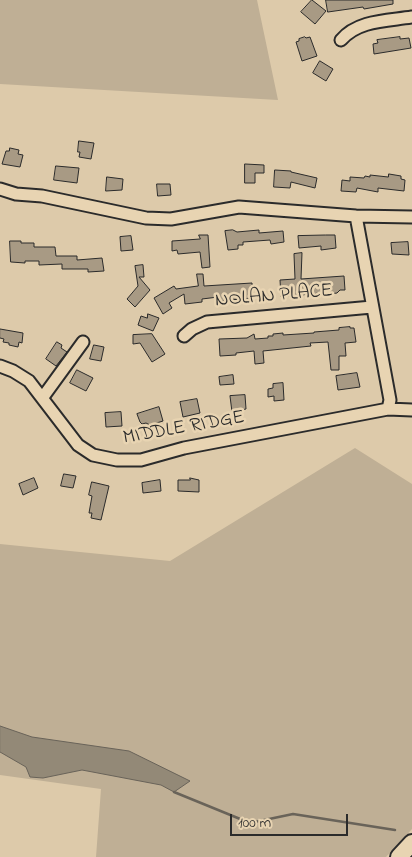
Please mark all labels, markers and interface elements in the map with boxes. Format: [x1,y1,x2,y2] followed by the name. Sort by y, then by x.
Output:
[214,280,334,314] street label: NOLAN PLACE
[121,407,247,451] street label: MIDDLE RIDGE
[232,804,350,836] scale bar
[238,812,271,834] text: 100 m

